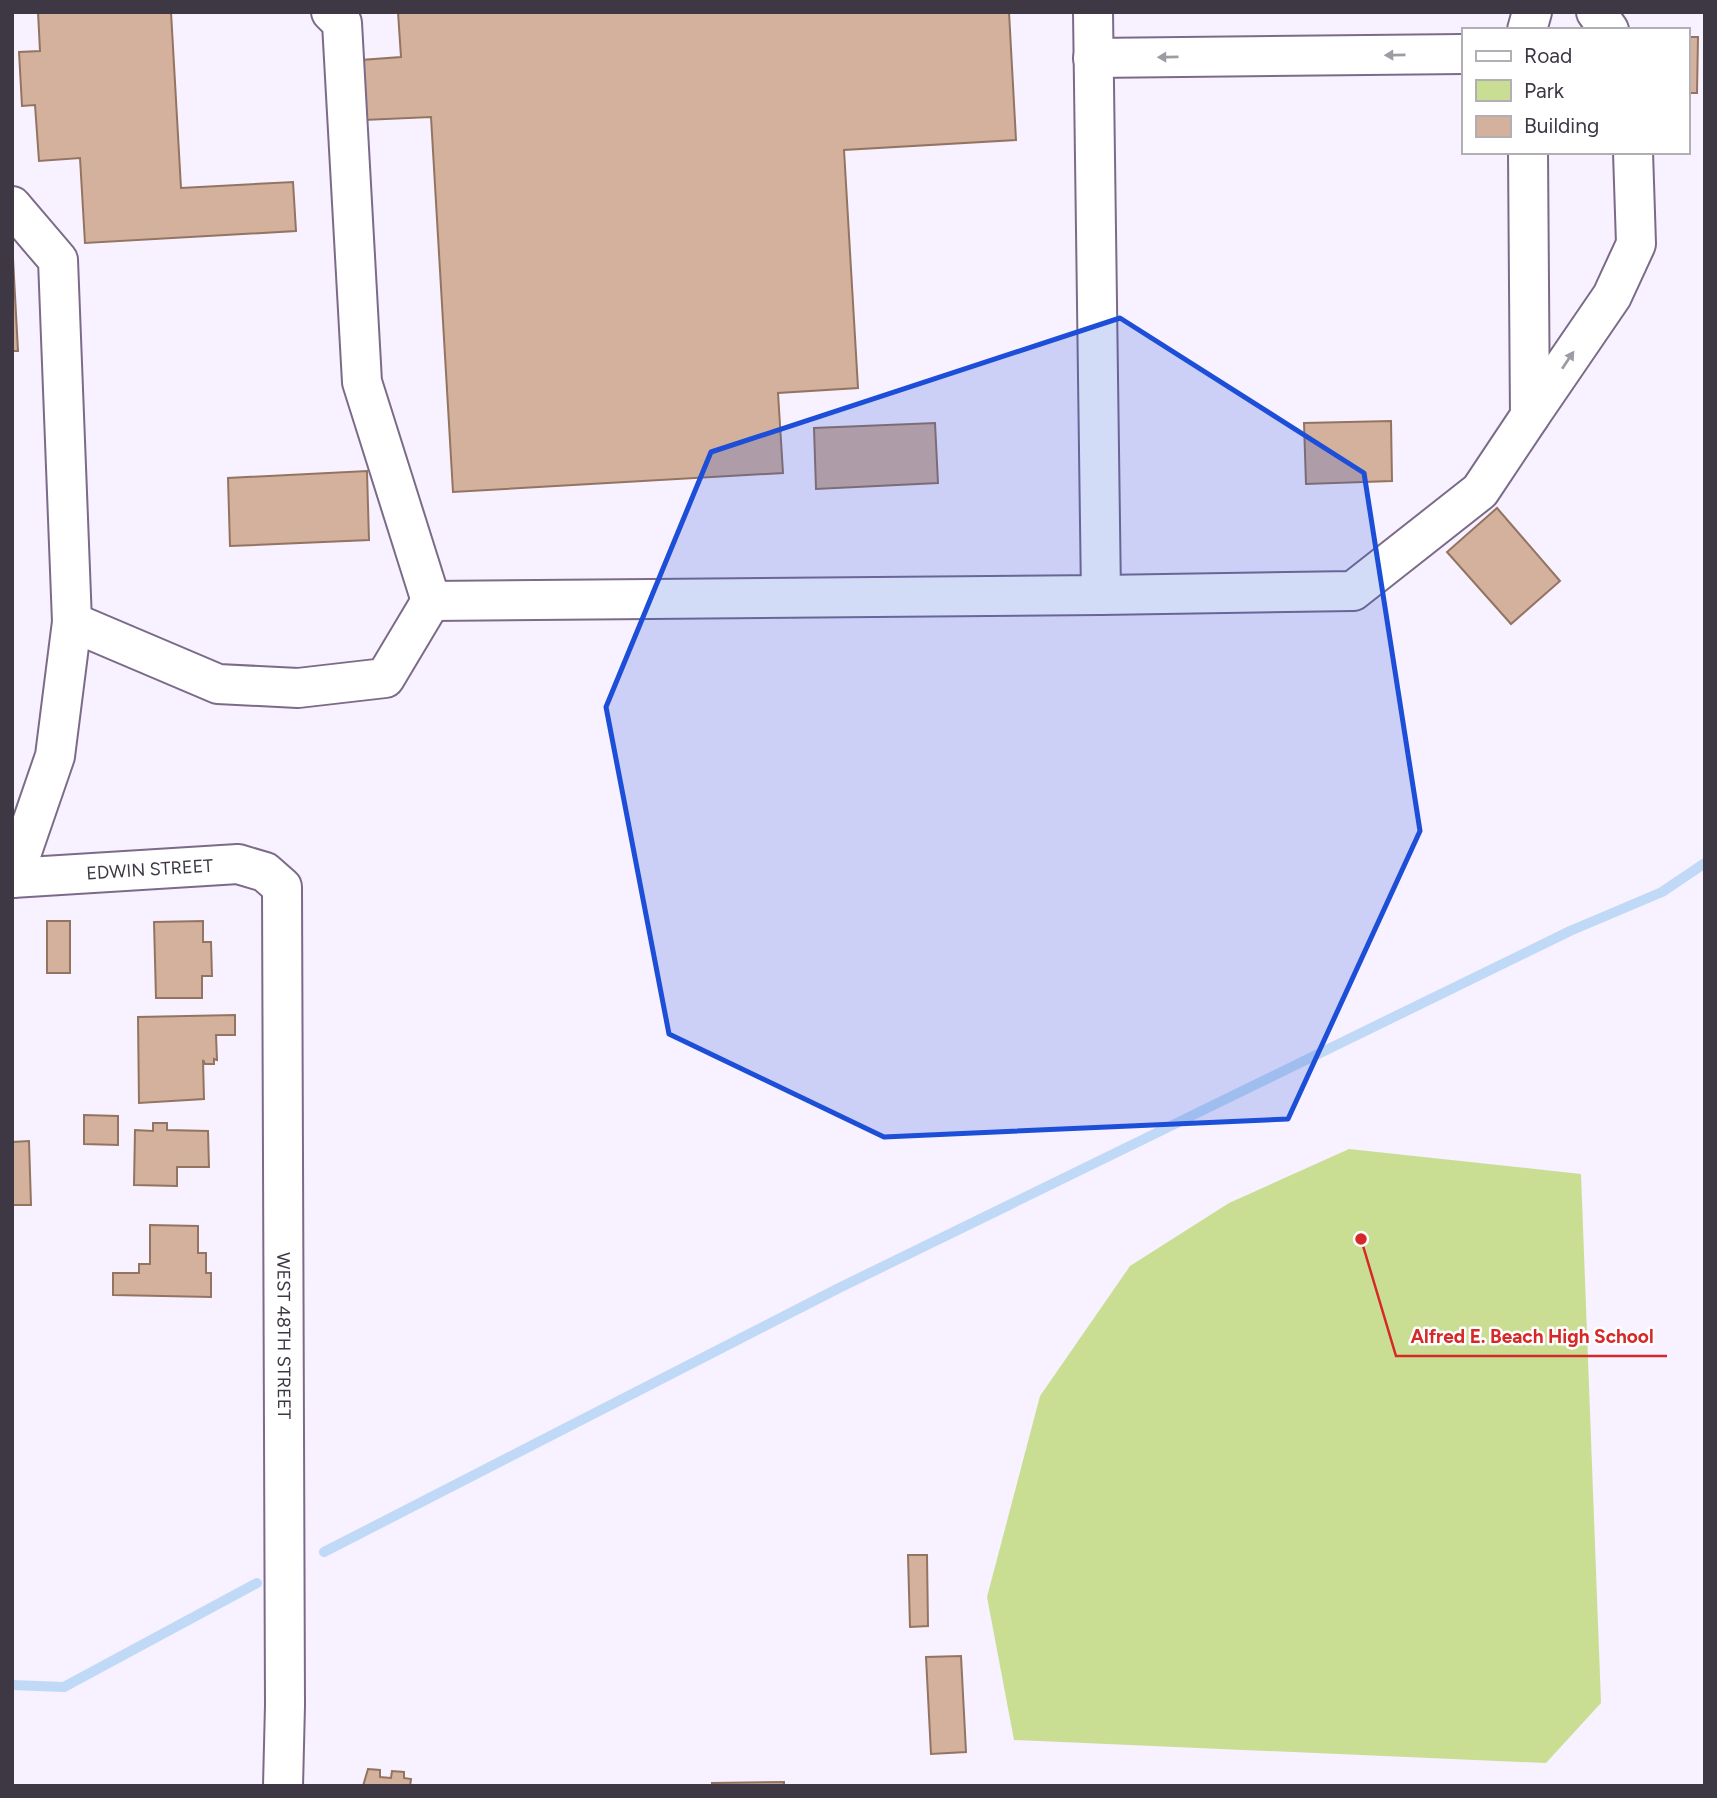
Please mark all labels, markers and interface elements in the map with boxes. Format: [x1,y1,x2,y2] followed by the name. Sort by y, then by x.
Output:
[1462,28,1689,154] legend
[1524,43,1572,68] text: Road
[1384,49,1406,61] one-way arrow
[1156,51,1178,63] one-way arrow
[1524,78,1565,103] text: Park
[1524,113,1599,138] text: Building
[1561,350,1574,369] one-way arrow
[86,855,214,884] street label: EDWIN STREET
[272,1252,295,1419] street label: WEST 48TH STREET
[1396,1316,1667,1356] callout: Alfred E. Beach High School
[1410,1325,1654,1348] text: Alfred E. Beach High School

